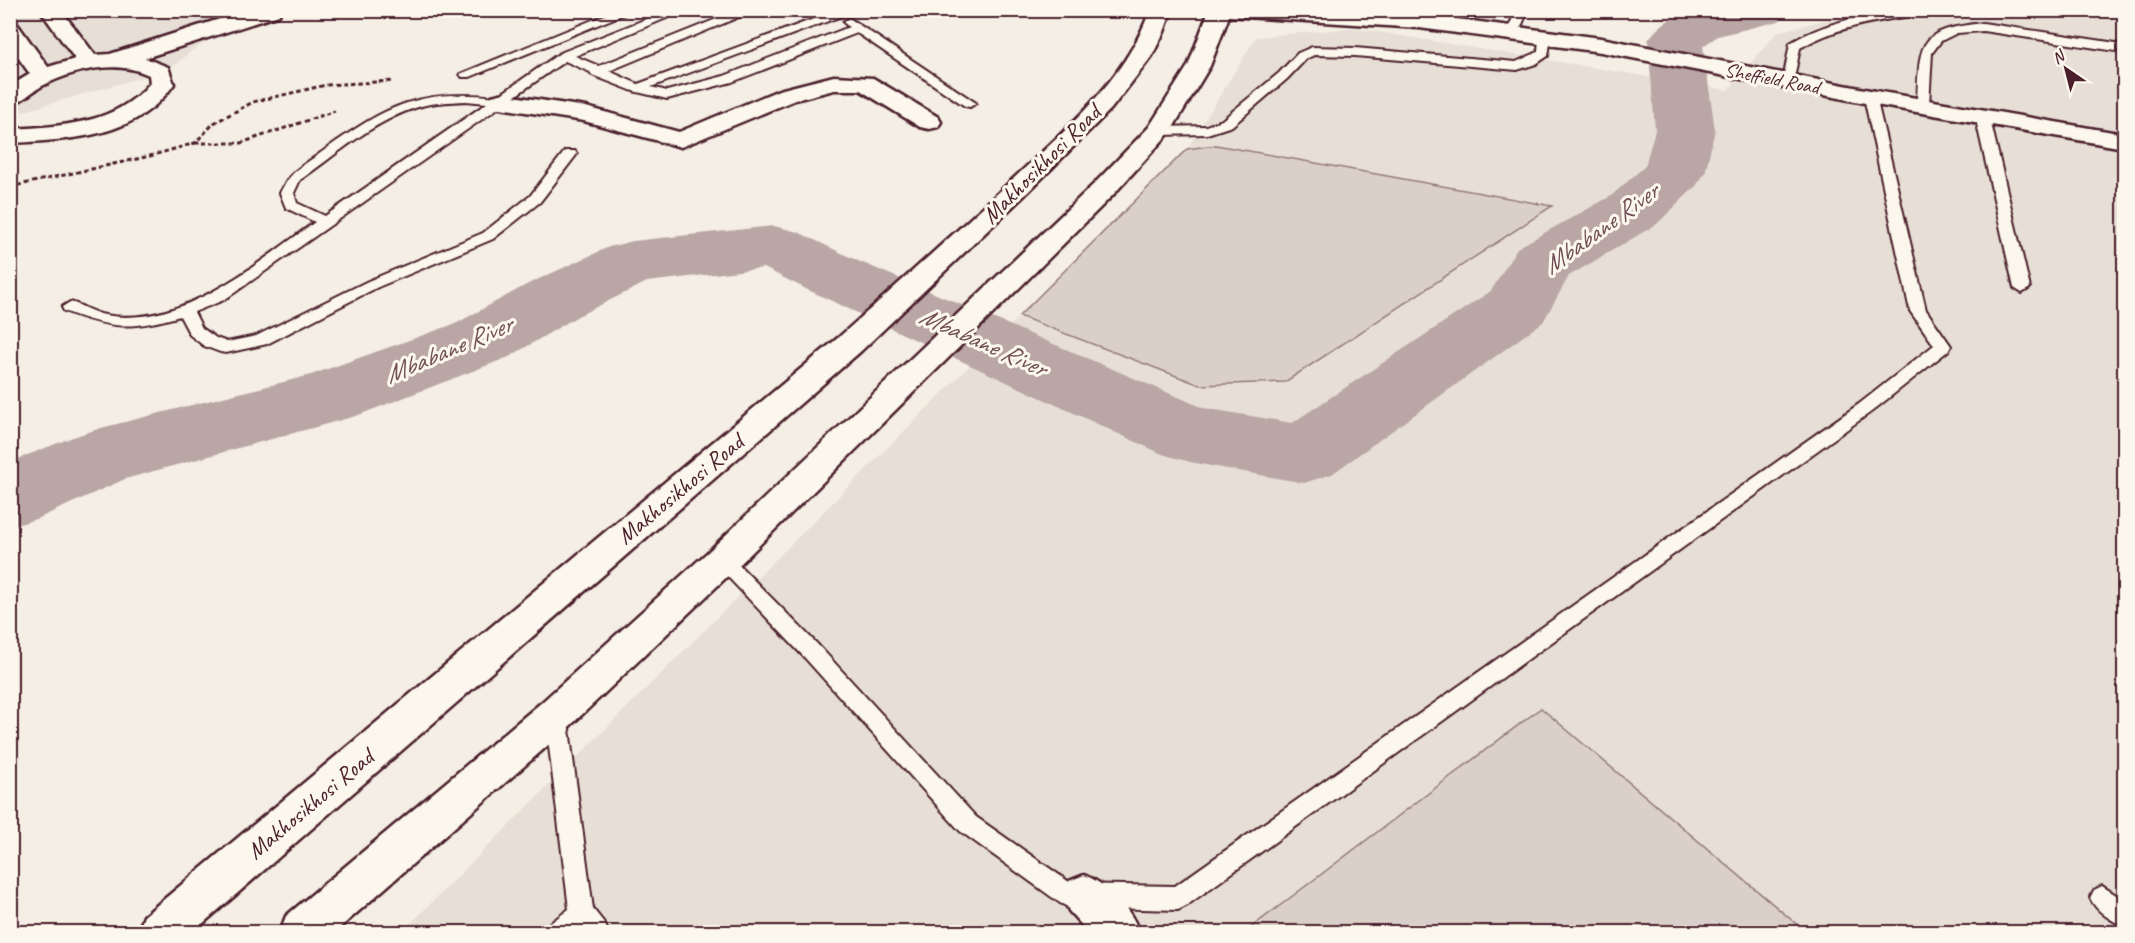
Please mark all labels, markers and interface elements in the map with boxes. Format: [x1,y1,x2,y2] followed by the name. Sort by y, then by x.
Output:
[2036,39,2096,99] north arrow
[2048,45,2070,69] text: N
[1723,57,1824,100] street label: Sheffield Road
[975,96,1109,230] street label: Makhosikhosi Road
[1536,173,1668,281] water label: Mbabane River
[914,299,1055,385] water label: Mbabane River
[380,306,520,391] water label: Mbabane River
[611,425,752,551] street label: Makhosikhosi Road
[241,740,382,866] street label: Makhosikhosi Road

